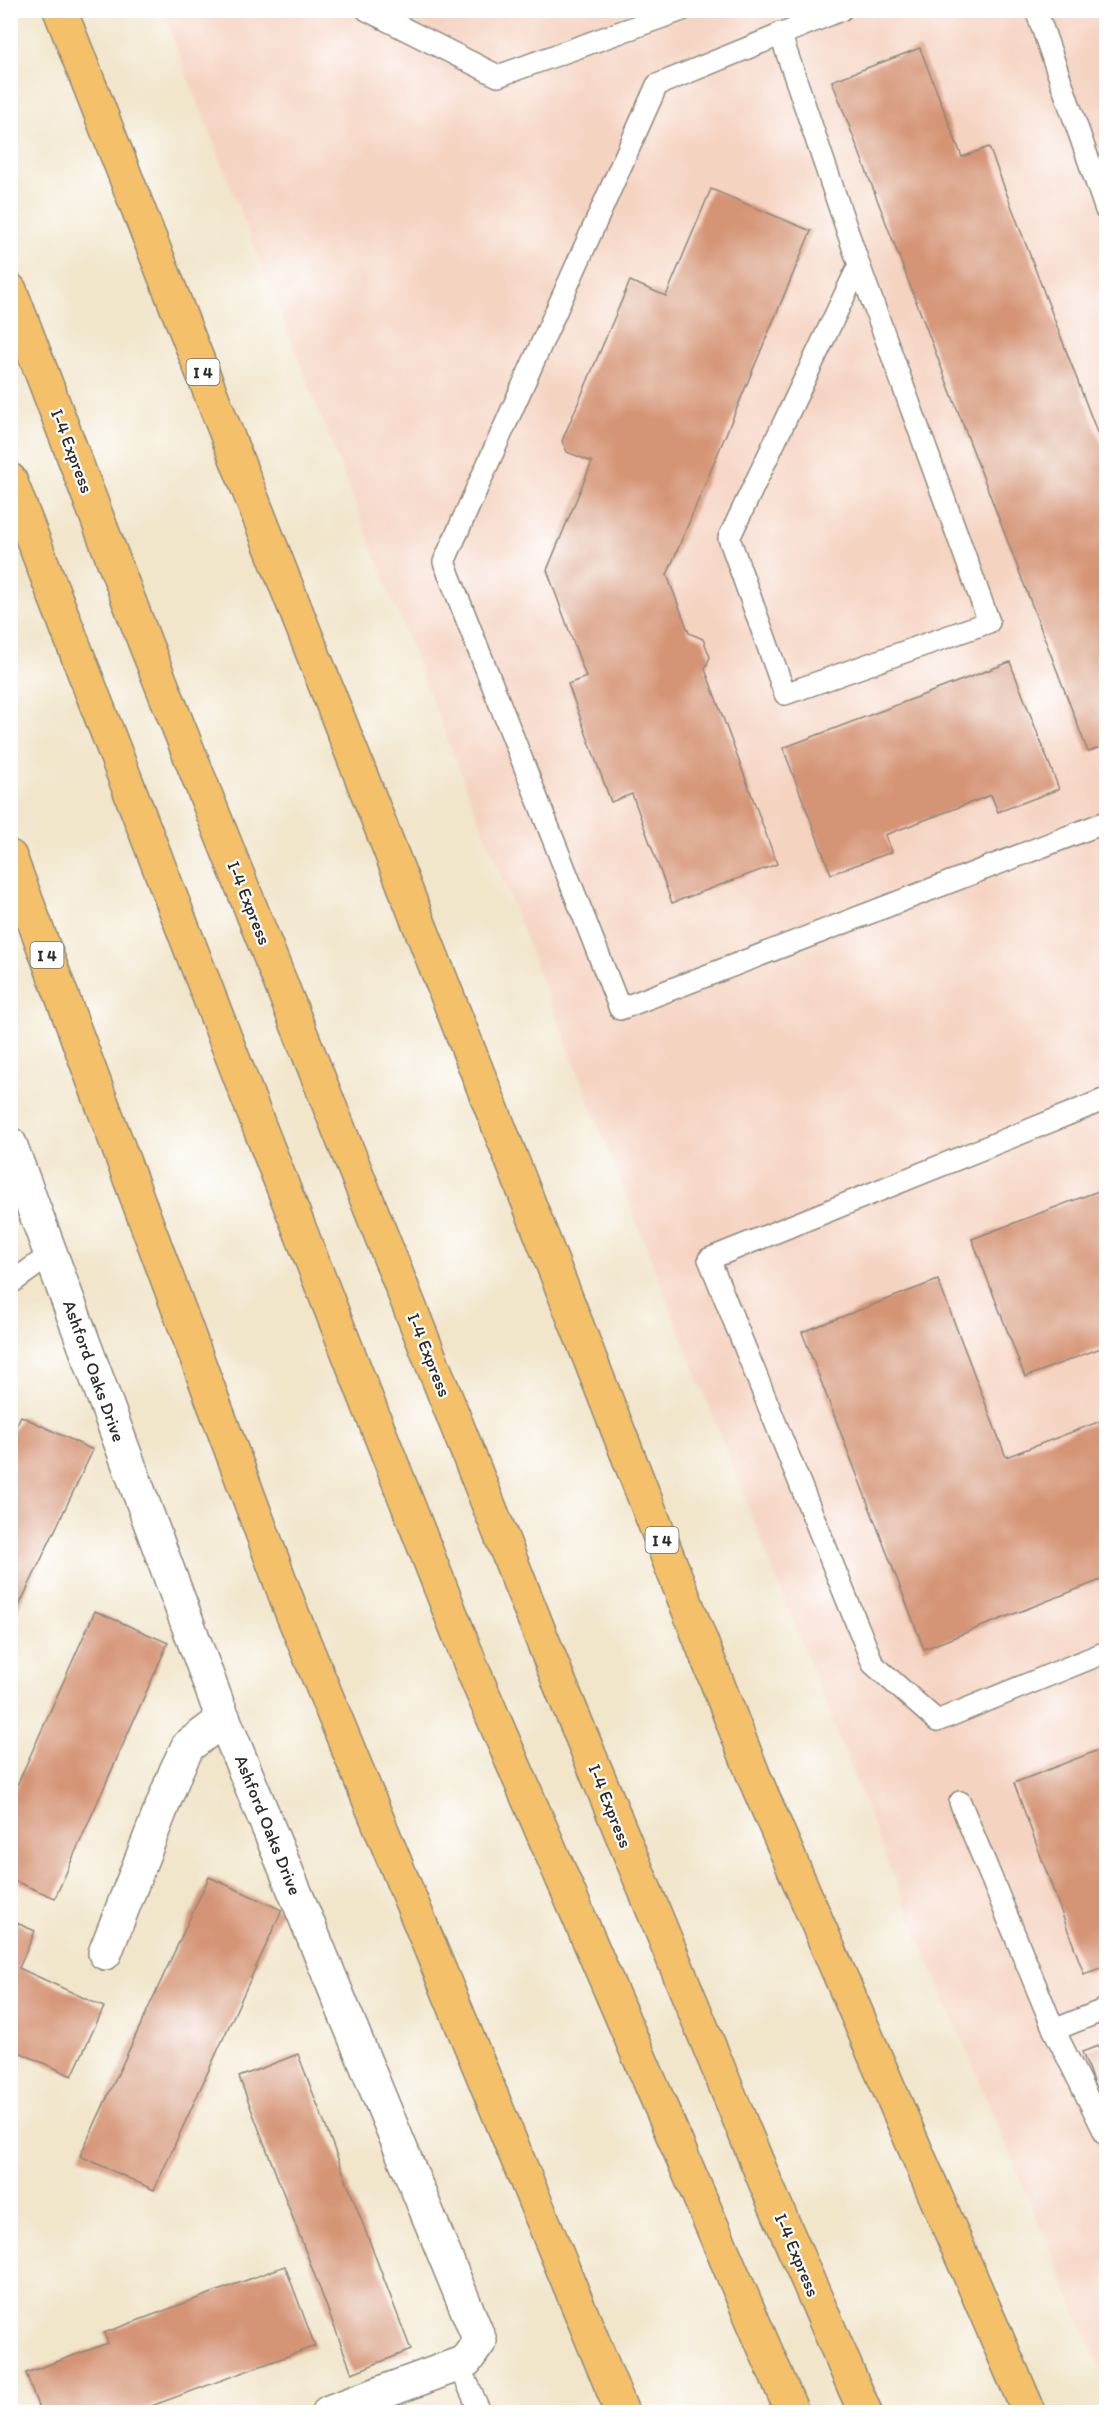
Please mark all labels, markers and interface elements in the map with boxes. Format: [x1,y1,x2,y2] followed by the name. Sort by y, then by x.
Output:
[186,359,220,385] road number: I 4
[46,406,98,496] street label: I-4 Express
[222,858,276,948] street label: I-4 Express
[30,942,63,968] road number: I 4
[58,1297,130,1445] street label: Ashford Oaks Drive
[402,1310,456,1400] street label: I-4 Express
[646,1527,678,1553] road number: I 4
[230,1752,306,1898] street label: Ashford Oaks Drive
[583,1761,637,1851] street label: I-4 Express
[770,2210,824,2300] street label: I-4 Express

